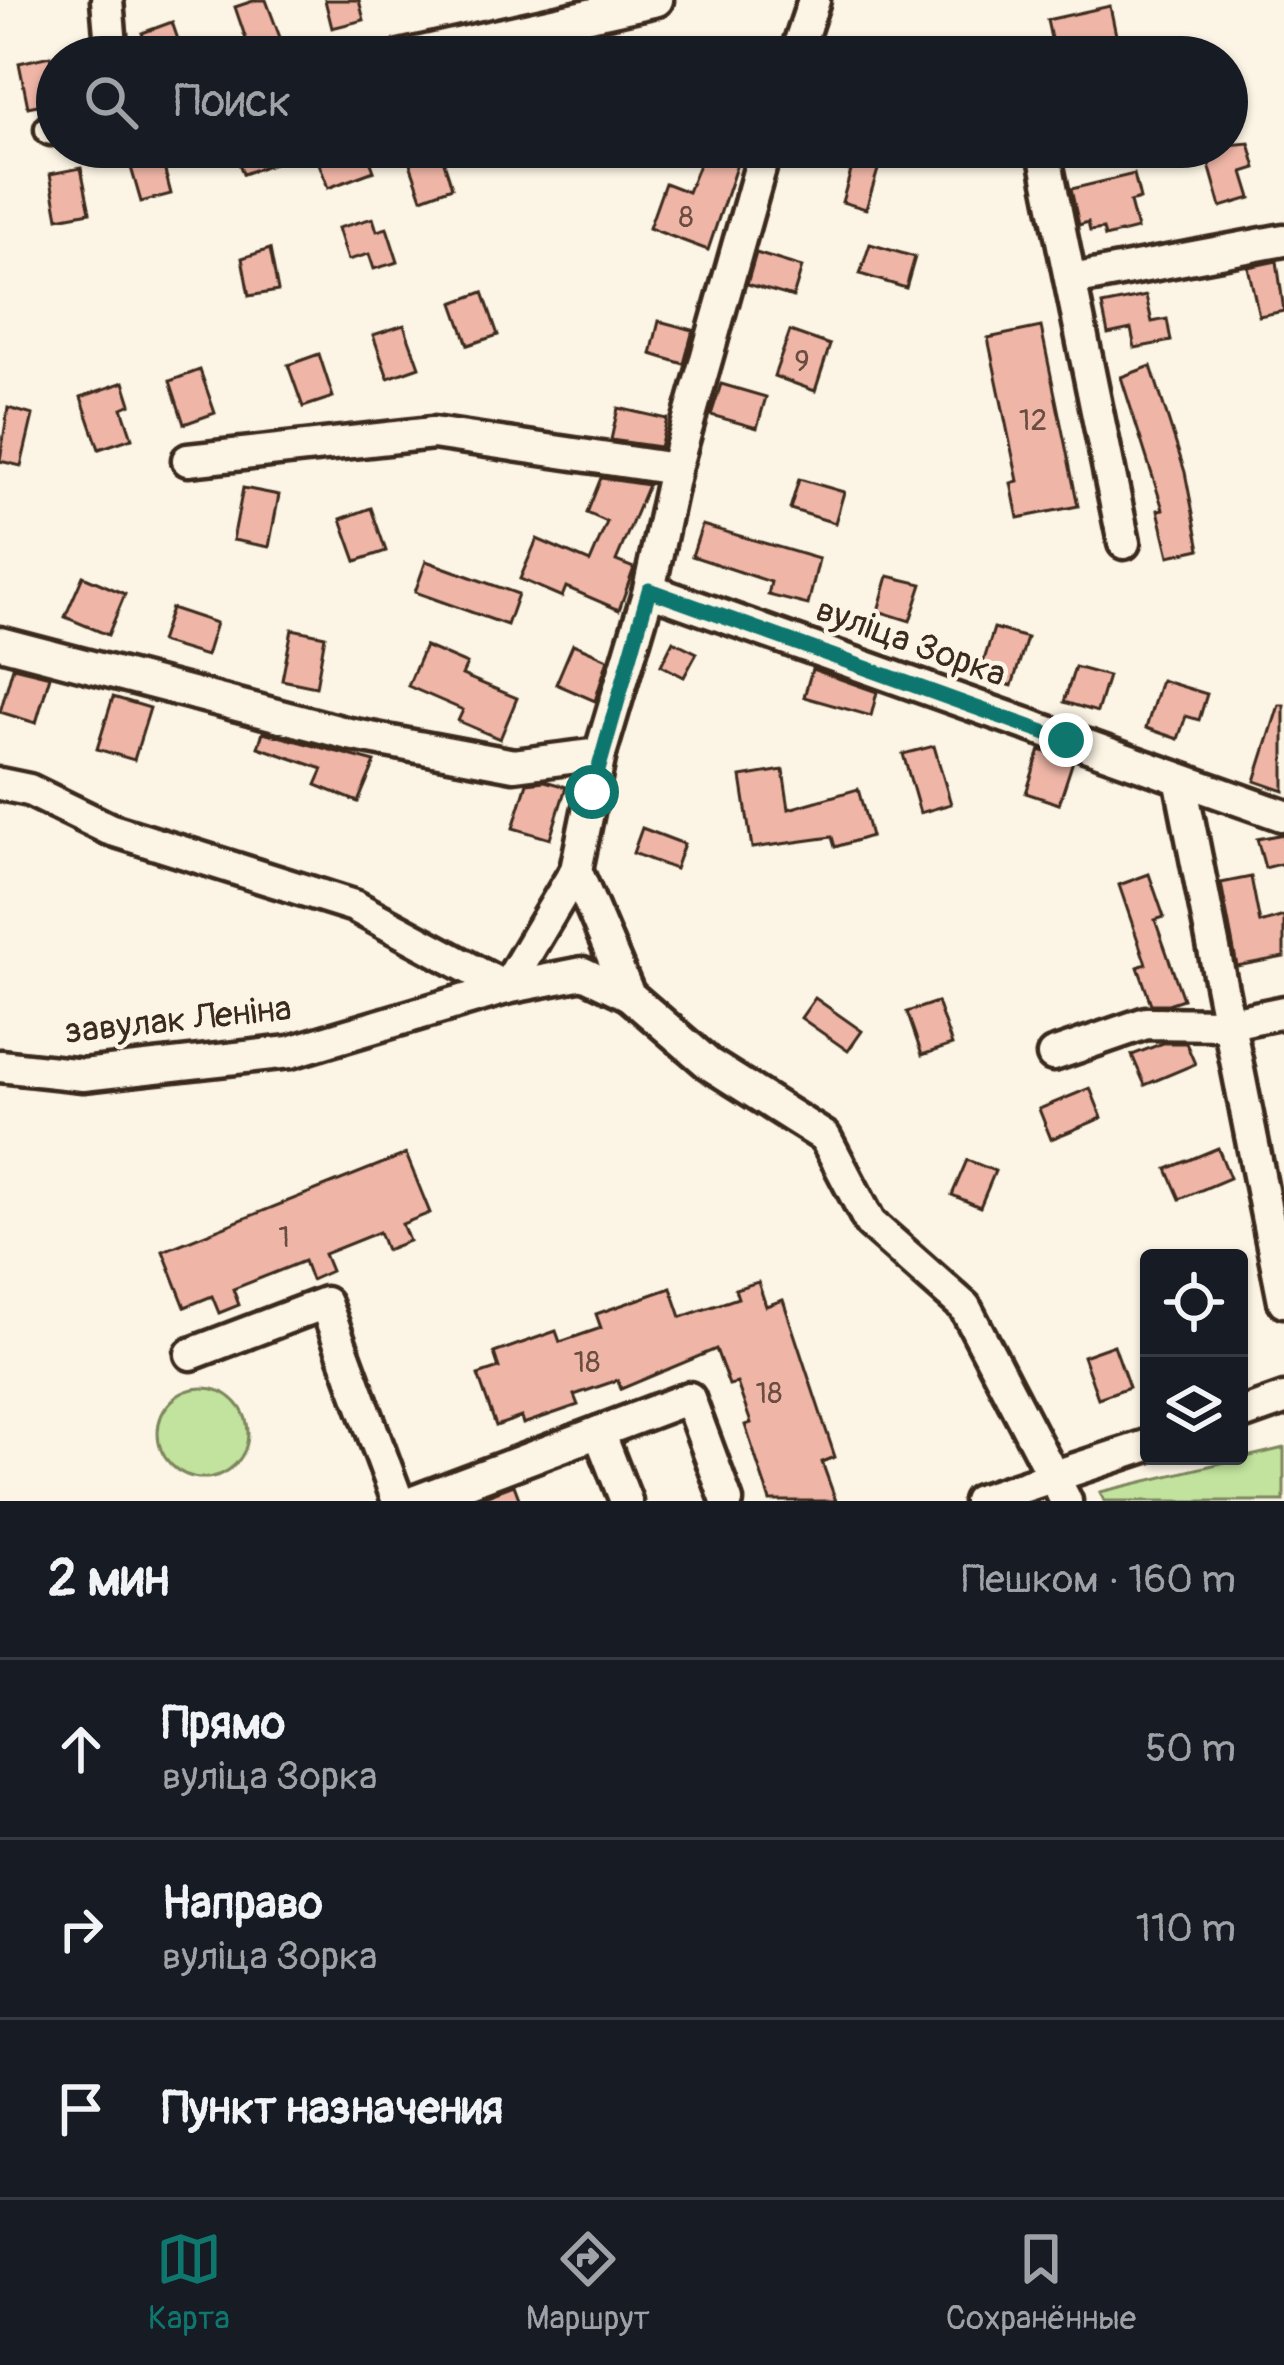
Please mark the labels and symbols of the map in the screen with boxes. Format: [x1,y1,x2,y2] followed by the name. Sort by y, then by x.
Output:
[678,199,694,236] house number: 8
[794,343,810,380] house number: 9
[1019,402,1047,439] house number: 12
[810,587,1012,697] street label: вуліца Зорка
[1039,713,1093,767] route end
[565,765,619,819] route start
[62,986,294,1054] street label: завулак Леніна
[278,1219,290,1256] house number: 1
[574,1344,600,1381] house number: 18
[756,1375,782,1412] house number: 18

